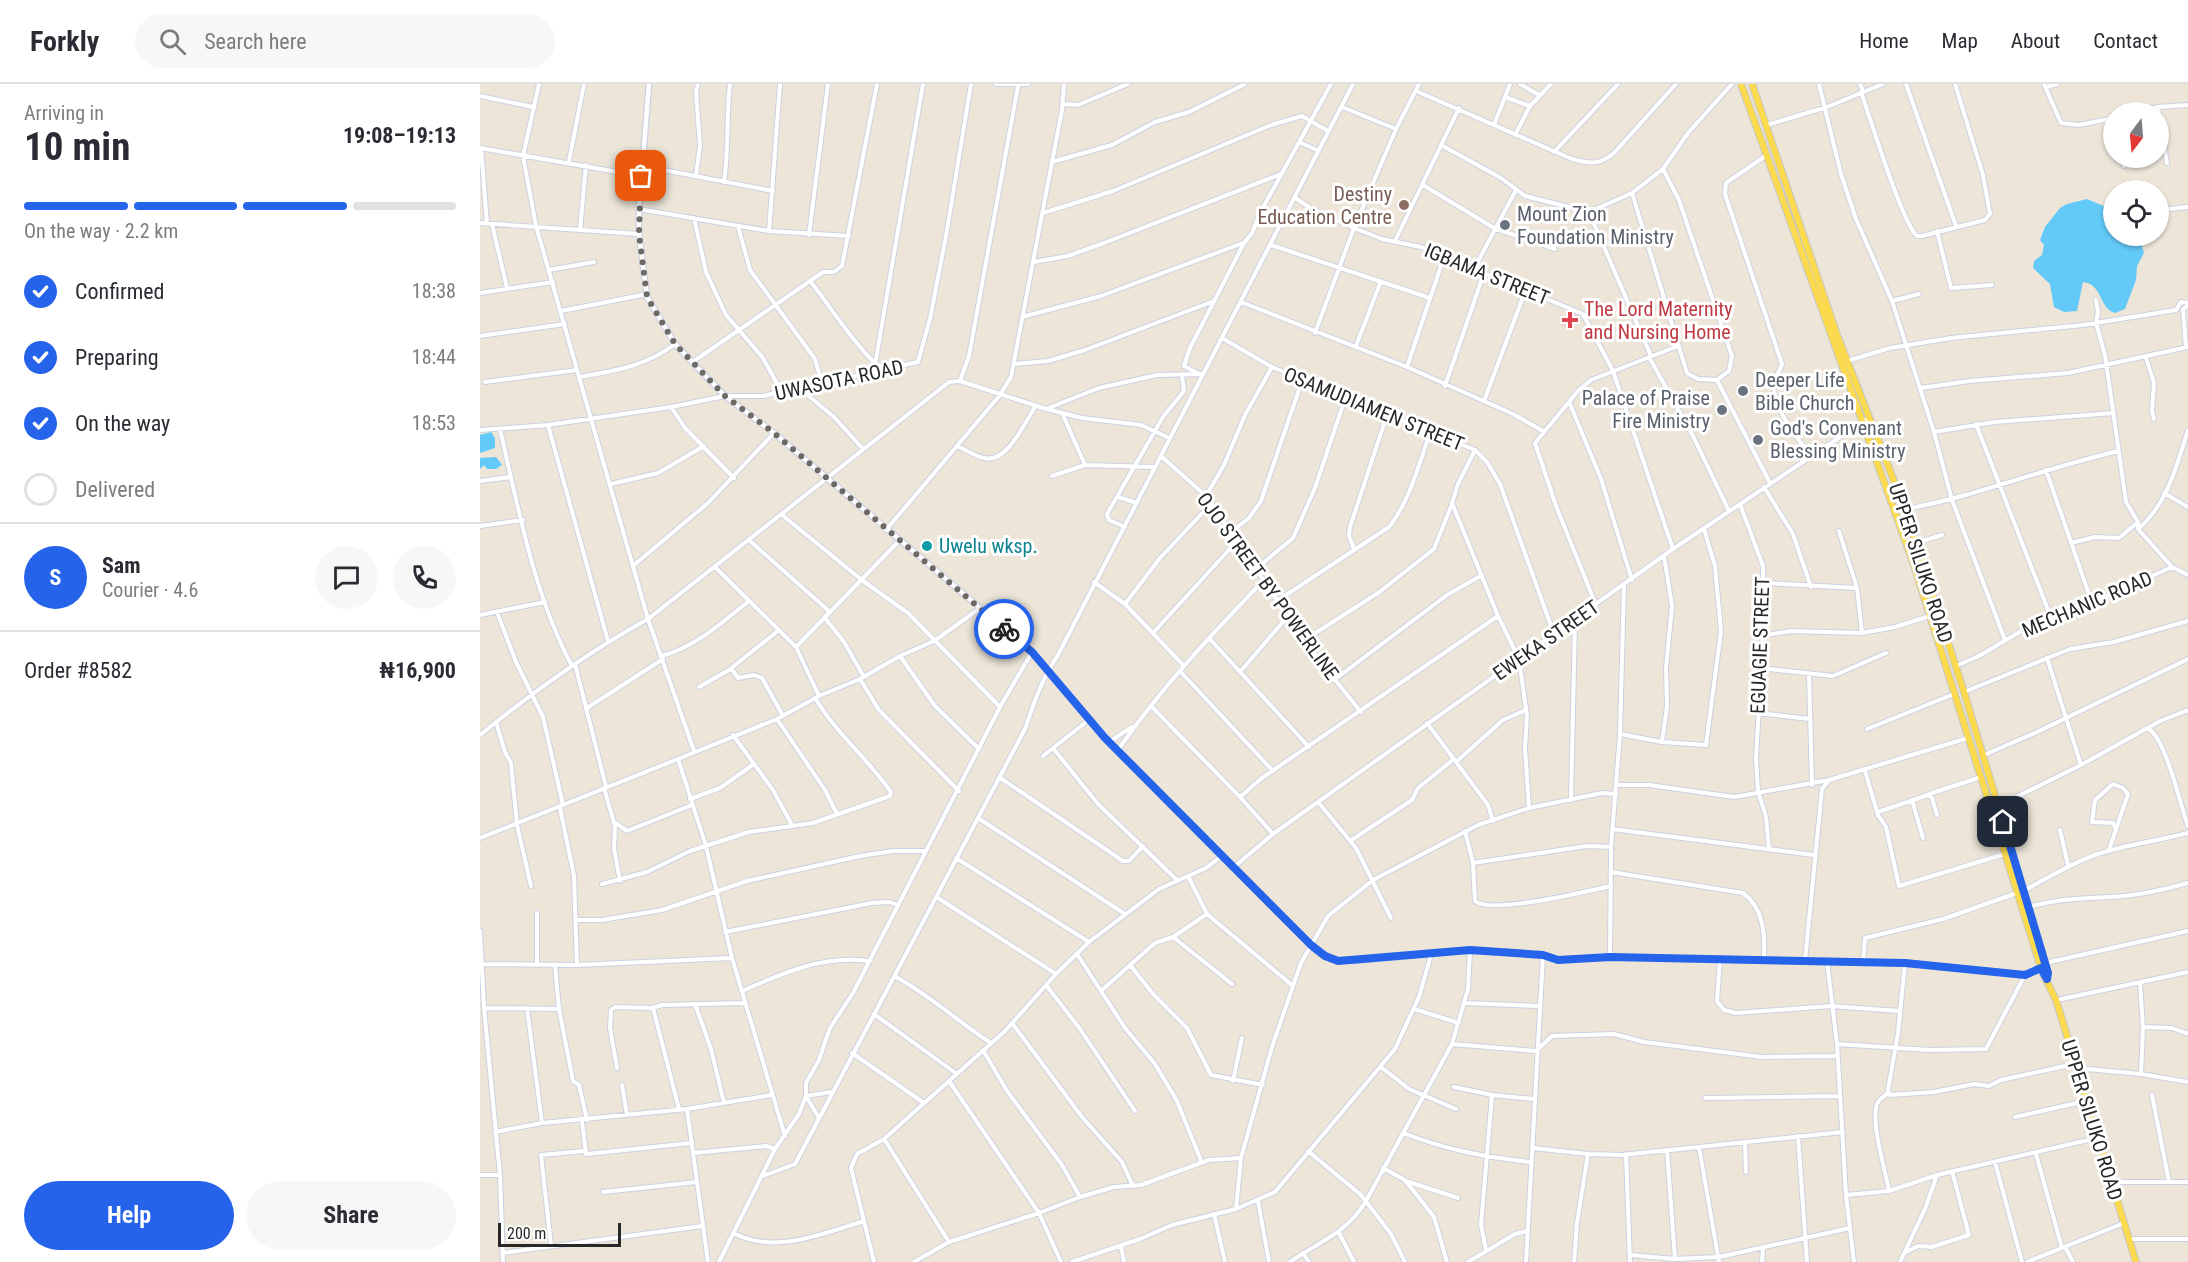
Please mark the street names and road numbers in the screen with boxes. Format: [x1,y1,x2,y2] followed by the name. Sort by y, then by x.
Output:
[1421,238,1553,310] street label: IGBAMA STREET
[773,355,905,405] street label: UWASOTA ROAD
[1280,362,1468,456] street label: OSAMUDIAMEN STREET
[1884,480,1958,646] street label: UPPER SILUKO ROAD
[1192,488,1344,684] street label: OJO STREET BY POWERLINE
[2018,566,2156,642] street label: MECHANIC ROAD
[1746,576,1774,714] street label: EGUAGIE STREET
[1488,595,1604,685] street label: EWEKA STREET
[2056,1037,2128,1203] street label: UPPER SILUKO ROAD

